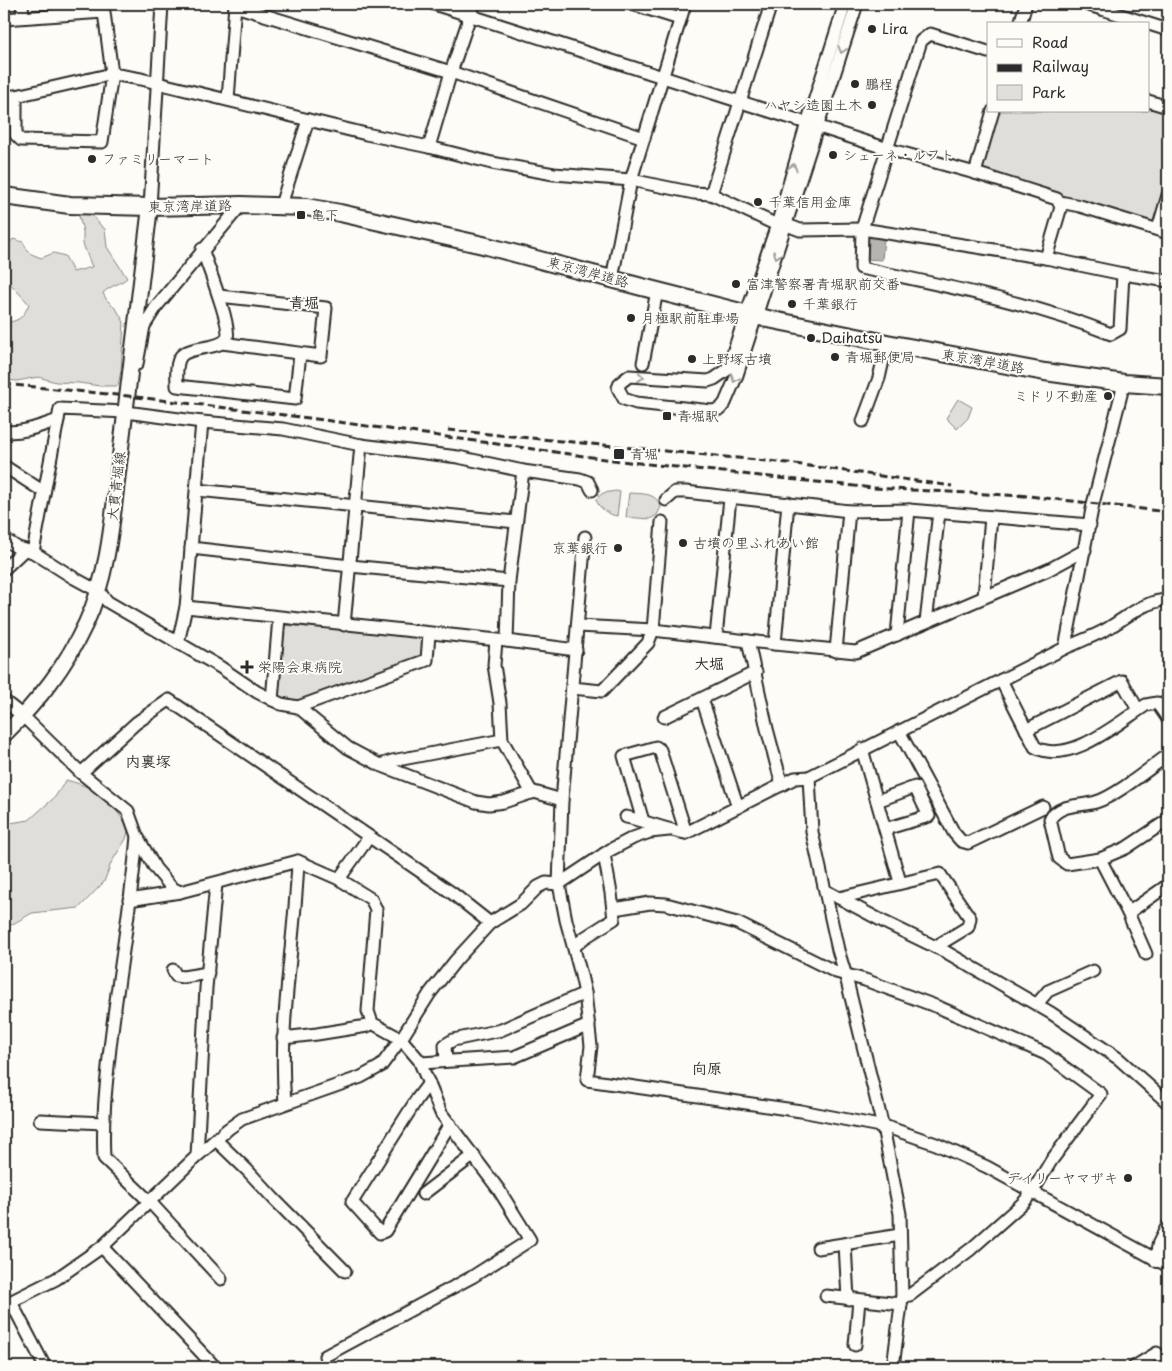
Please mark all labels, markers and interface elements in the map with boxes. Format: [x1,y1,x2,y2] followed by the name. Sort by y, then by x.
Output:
[882,18,908,39] place label: Lira
[987,22,1150,112] legend
[866,23,878,35] marker: Lira
[1032,30,1068,53] text: Road
[838,45,848,54] one-way arrow
[1032,54,1089,77] text: Railway
[865,73,893,94] place label: 鵬程
[849,78,861,90] marker: 鵬程
[1032,80,1066,103] text: Park
[764,94,862,115] place label: ハヤシ造園土木
[866,99,878,111] marker: ハヤシ造園土木
[843,144,954,165] place label: シェーネ・ルフト
[102,148,214,169] place label: ファミリーマート
[827,149,839,161] marker: シェーネ・ルフト
[86,153,98,165] marker: ファミリーマート
[788,164,798,172] one-way arrow
[768,191,852,212] place label: 千葉信用金庫
[148,194,232,217] street label: 東京湾岸道路
[752,196,764,208] marker: 千葉信用金庫
[311,204,339,225] place label: 亀下
[295,209,307,221] marker: 亀下
[772,250,782,259] one-way arrow
[545,251,631,293] street label: 東京湾岸道路
[746,273,900,294] place label: 富津警察署青堀駅前交番
[730,278,742,290] marker: 富津警察署青堀駅前交番
[289,290,319,313] district label: 青堀
[802,293,858,314] place label: 千葉銀行
[786,298,798,310] marker: 千葉銀行
[641,307,739,328] place label: 月極駅前駐車場
[625,312,637,324] marker: 月極駅前駐車場
[821,327,883,348] place label: Daihatsu
[805,332,817,344] marker: Daihatsu
[940,343,1026,378] street label: 東京湾岸道路
[845,346,915,367] place label: 青堀郵便局
[702,348,772,369] place label: 上野塚古墳
[829,351,841,363] marker: 青堀郵便局
[686,353,698,365] marker: 上野塚古墳
[637,371,645,382] one-way arrow
[731,374,741,383] one-way arrow
[1014,385,1098,406] place label: ミドリ不動産
[1102,390,1114,402] marker: ミドリ不動産
[677,405,719,426] place label: 青堀駅
[661,410,673,422] marker: 青堀駅
[630,443,658,464] place label: 青堀
[612,447,626,461] marker: 青堀
[101,450,130,522] street label: 大貫青堀線
[693,532,819,553] place label: 古墳の里ふれあい館
[552,537,608,558] place label: 京葉銀行
[677,537,689,549] marker: 古墳の里ふれあい館
[612,542,624,554] marker: 京葉銀行
[694,651,724,674] district label: 大堀
[258,656,342,677] place label: 栄陽会東病院
[240,660,254,674] marker: 栄陽会東病院
[125,749,171,772] district label: 内裏塚
[692,1056,722,1079] district label: 向原
[1007,1167,1118,1188] place label: デイリーヤマザキ
[1122,1172,1134,1184] marker: デイリーヤマザキ

